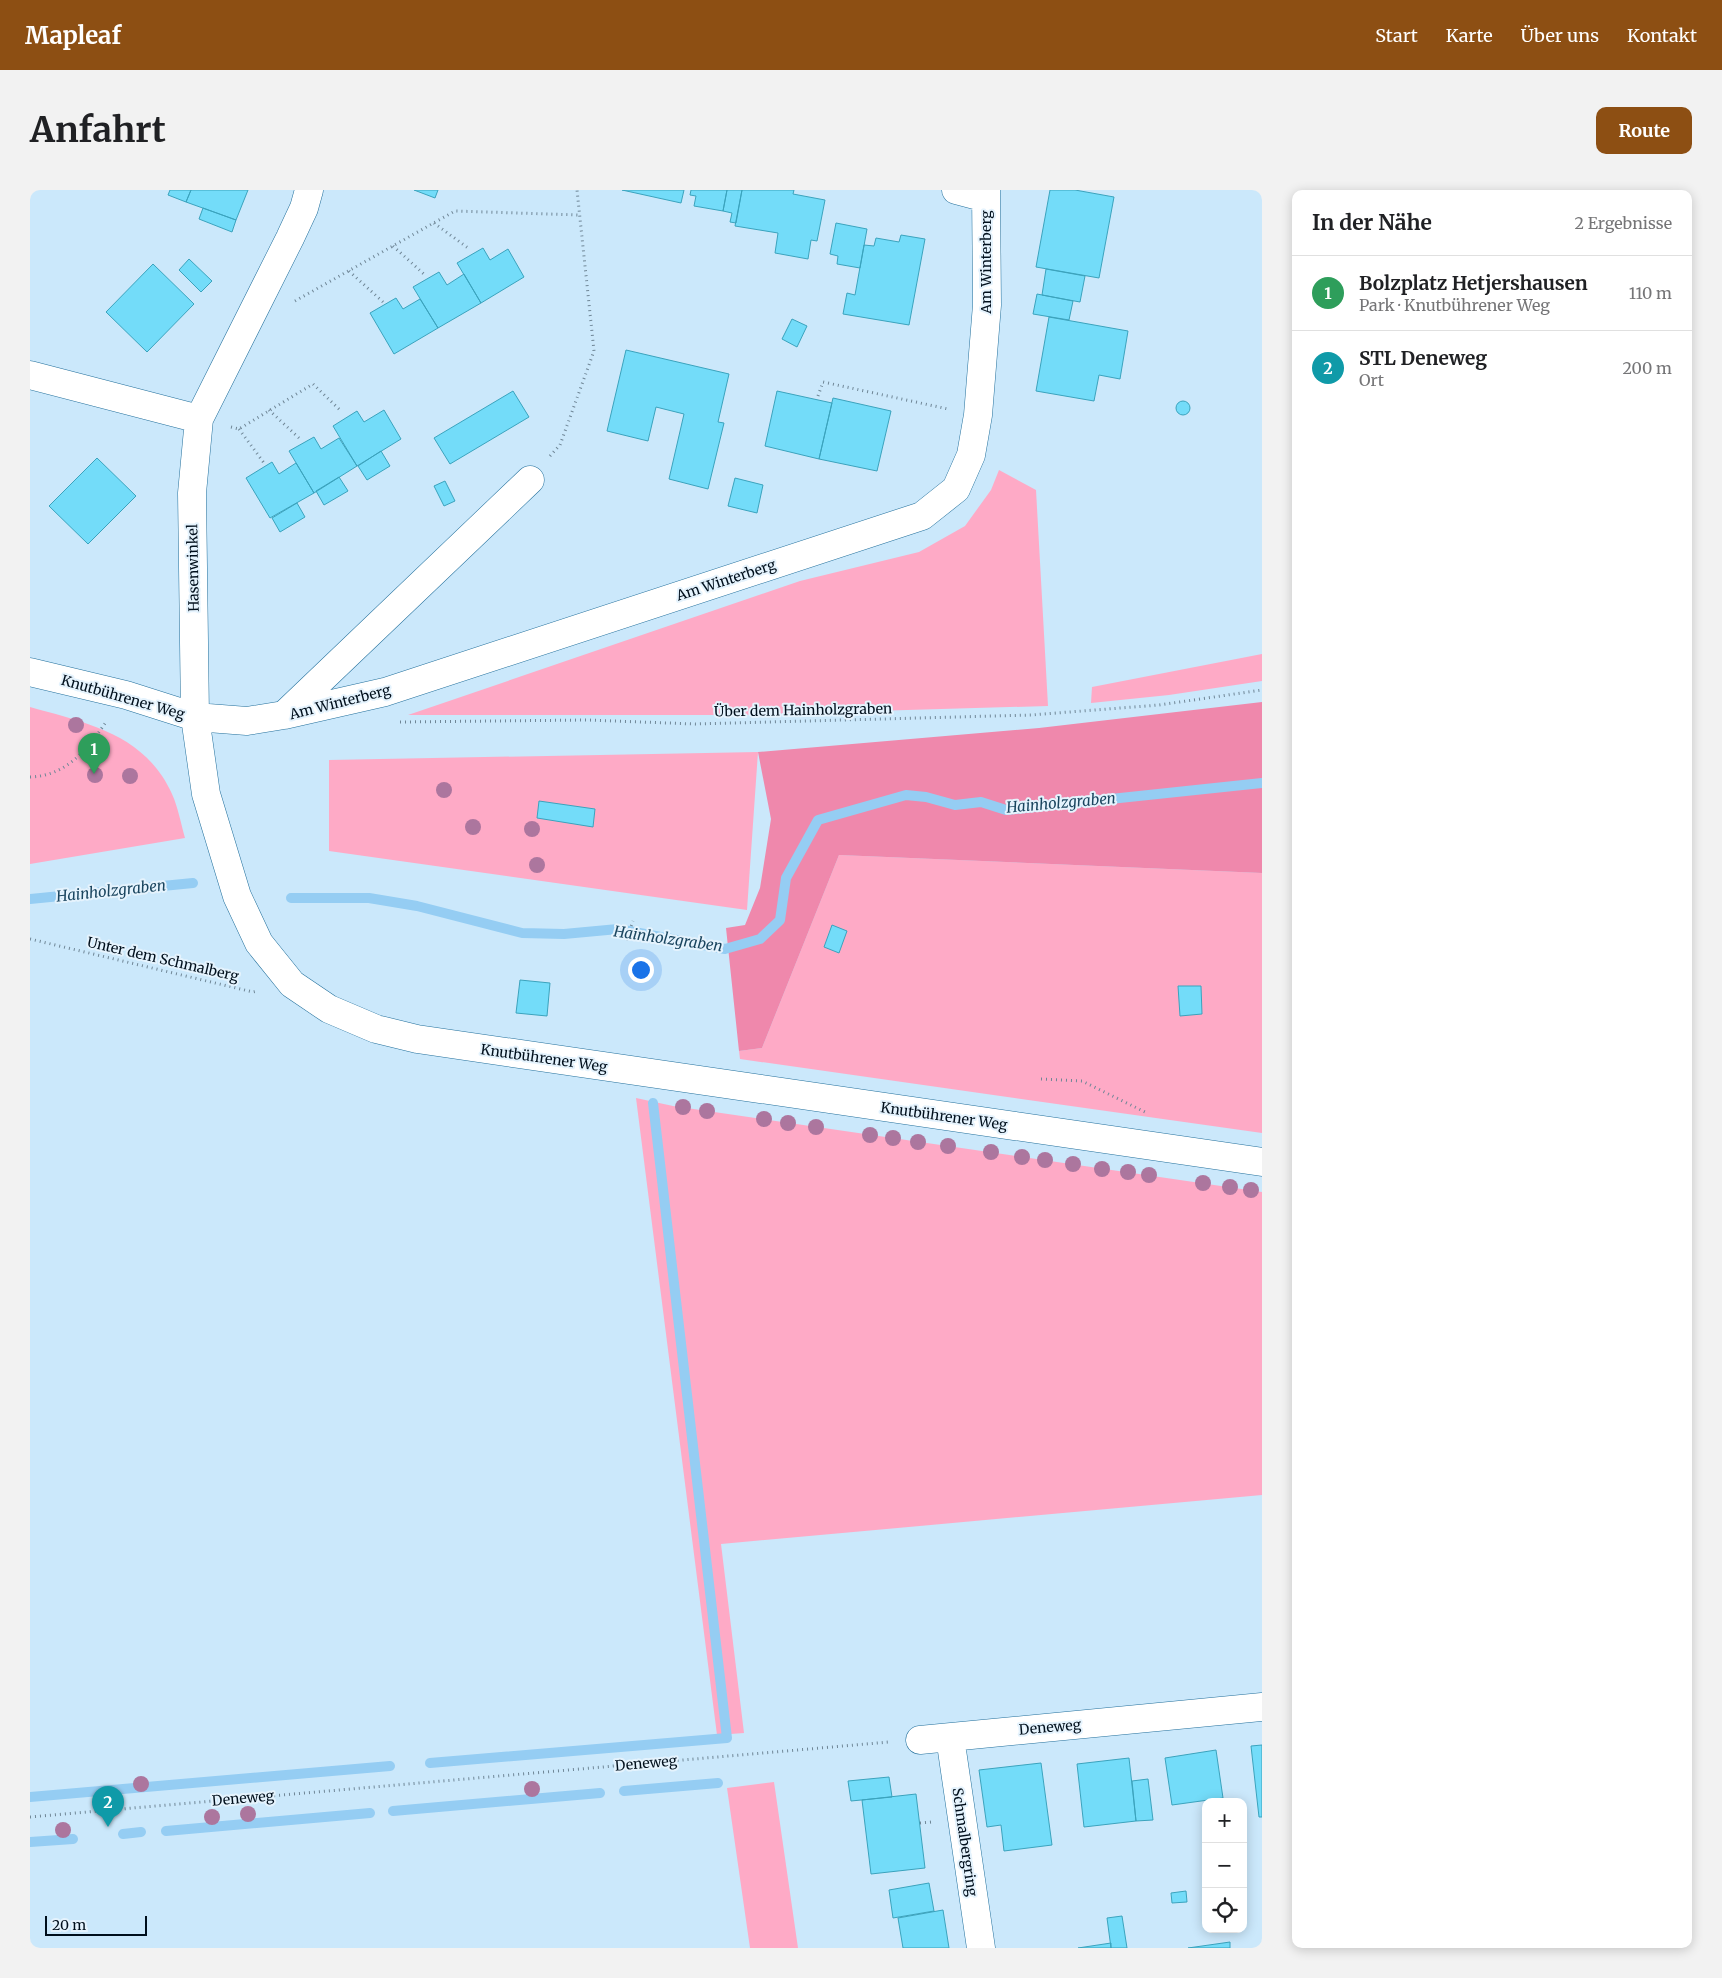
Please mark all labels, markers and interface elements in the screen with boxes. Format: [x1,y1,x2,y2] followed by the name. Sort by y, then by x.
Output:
[25,20,121,51] text: Mapleaf
[1375,24,1418,47] text: Start
[1446,24,1493,47] text: Karte
[1521,24,1599,47] text: Über uns
[1627,24,1697,47] text: Kontakt
[1596,107,1692,154] button: Route
[30,108,166,152] text: Anfahrt
[1312,209,1432,236] text: In der Nähe
[977,210,995,315] street label: Am Winterberg
[1574,213,1672,233] text: 2 Ergebnisse
[1359,271,1588,295] text: Bolzplatz Hetjershausen
[1324,283,1332,303] text: 1
[1629,283,1672,303] text: 110 m
[1359,295,1550,315] text: Park · Knutbührener Weg
[1359,346,1487,370] text: STL Deneweg
[1323,358,1333,378] text: 2
[1622,358,1672,378] text: 200 m
[1359,370,1384,390] text: Ort
[183,523,203,612] street label: Hasenwinkel
[673,555,779,605] street label: Am Winterberg
[59,671,187,723] street label: Knutbührener Weg
[287,681,393,724] street label: Am Winterberg
[714,699,892,721] street label: Über dem Hainholzgraben
[78,733,110,774] pin: 1
[1004,788,1117,817] water label: Hainholzgraben
[54,875,167,906] water label: Hainholzgraben
[611,921,724,956] water label: Hainholzgraben
[85,933,241,985] street label: Unter dem Schmalberg
[628,957,654,983] your location
[479,1040,609,1076] street label: Knutbührener Weg
[879,1098,1009,1134] street label: Knutbührener Weg
[1018,1715,1082,1739] street label: Deneweg
[614,1751,678,1775] street label: Deneweg
[92,1786,124,1827] pin: 2
[211,1786,275,1810] street label: Deneweg
[948,1787,982,1898] street label: Schmalbergring
[1202,1798,1247,1933] map controls
[1202,1798,1247,1843] button: +
[1202,1843,1247,1888] button: −
[1202,1888,1247,1933] button: locate
[45,1913,148,1936] scale bar
[52,1916,86,1934] text: 20 m

